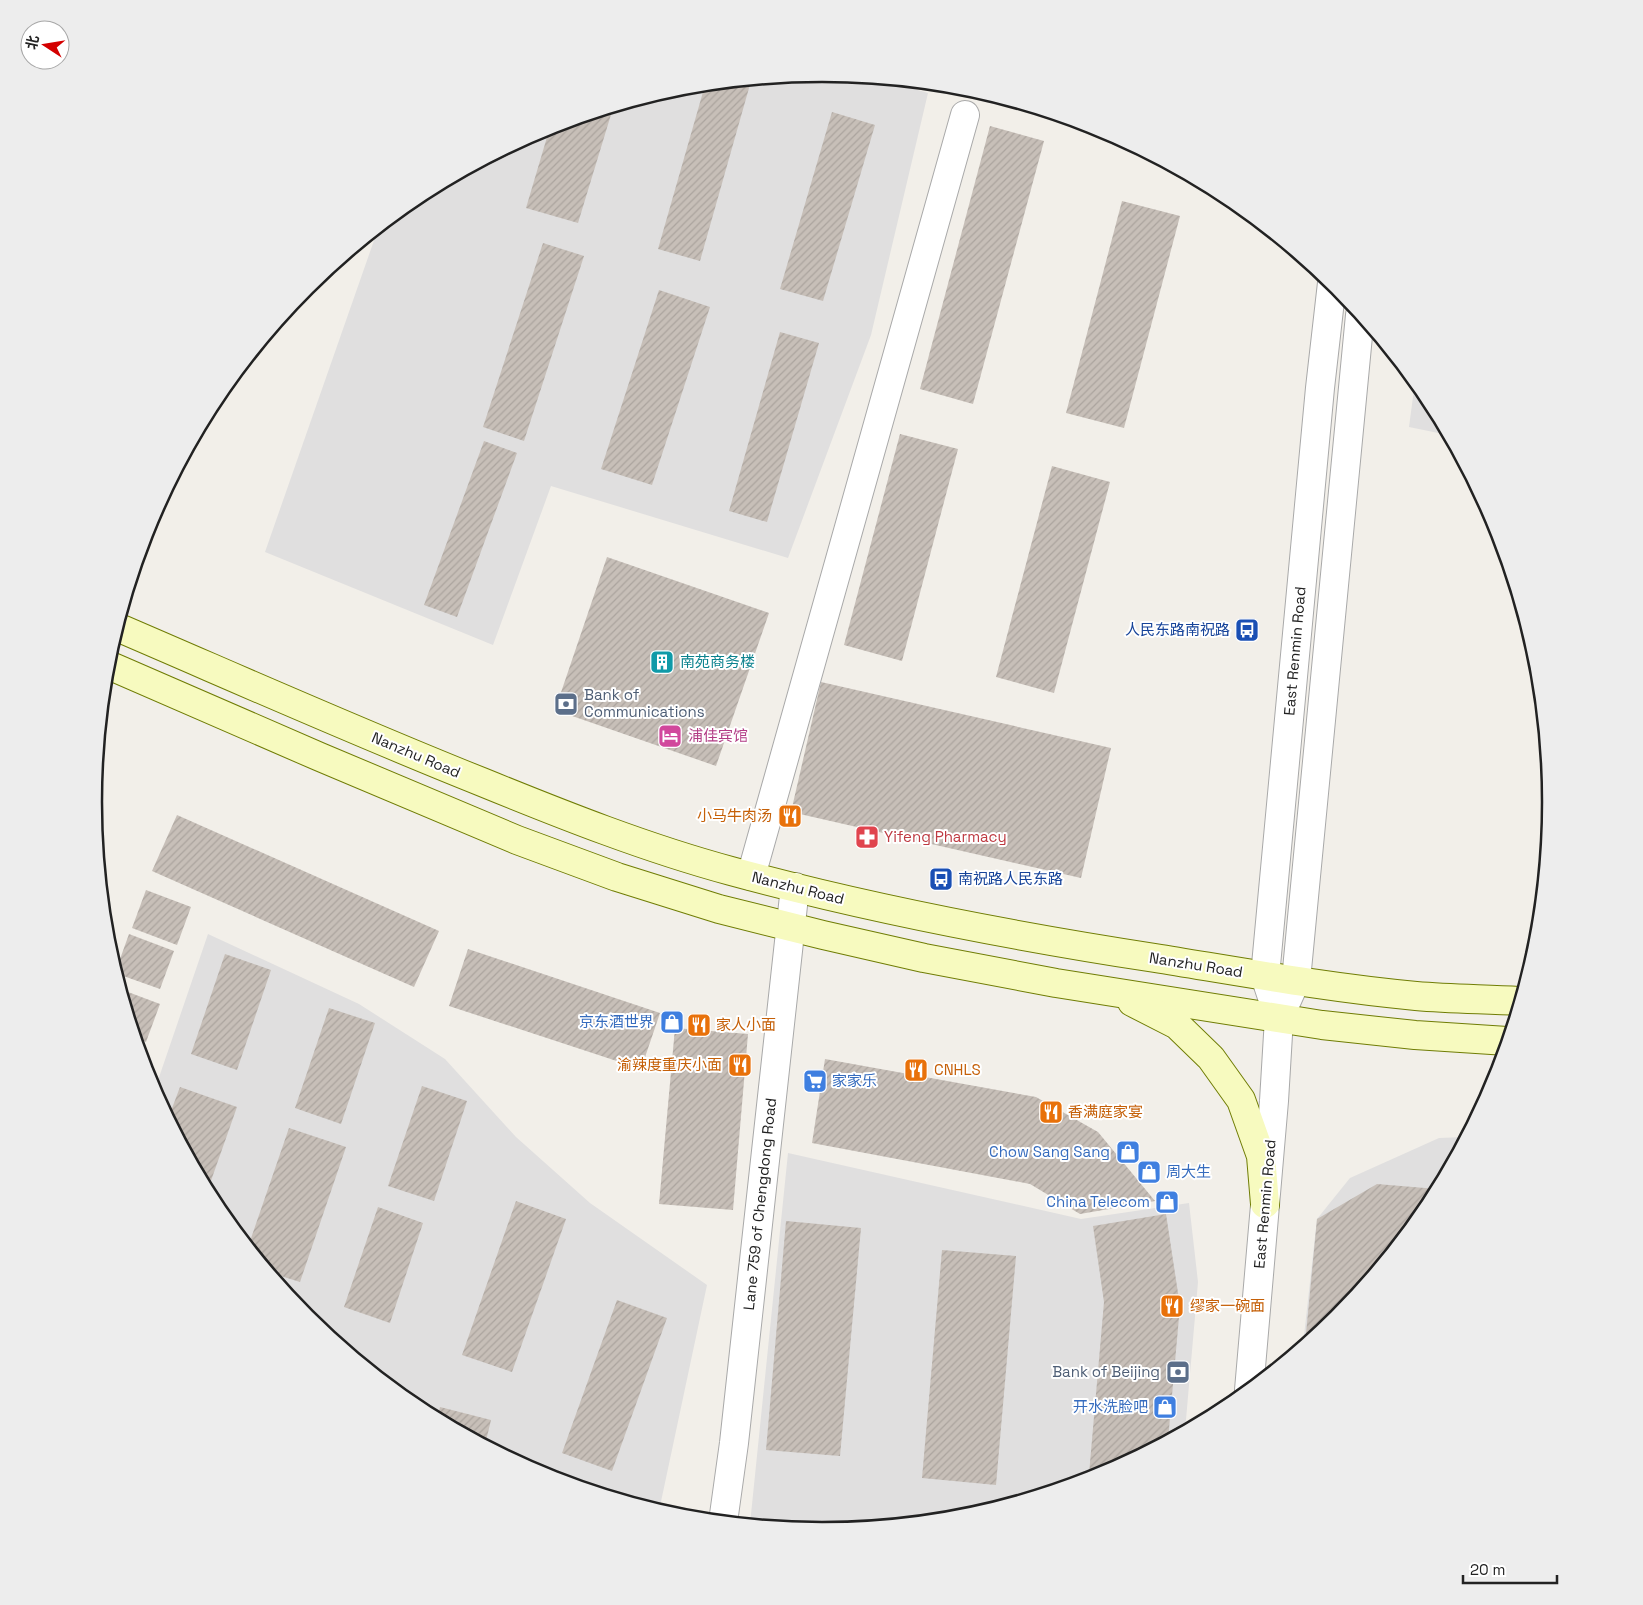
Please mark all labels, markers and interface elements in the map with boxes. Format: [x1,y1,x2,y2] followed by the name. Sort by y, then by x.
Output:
[20,20,70,70] north arrow
[22,34,43,51] text: 北
[1279,586,1310,716] street label: East Renmin Road
[1234,617,1260,643] bus stop icon: 人民东路南祝路
[1125,620,1230,639] place label: 人民东路南祝路
[649,649,675,675] building icon: 南苑商务楼
[680,652,755,671] place label: 南苑商务楼
[584,685,705,721] place label: Bank of Communications
[553,691,579,717] bank icon: Bank of Communications
[657,723,683,749] hotel icon: 浦佳宾馆
[688,726,748,745] place label: 浦佳宾馆
[369,727,463,782] street label: Nanzhu Road
[777,803,803,829] restaurant icon: 小马牛肉汤
[697,806,772,825] place label: 小马牛肉汤
[854,824,880,850] pharmacy icon: Yifeng Pharmacy
[884,827,1007,846] place label: Yifeng Pharmacy
[928,866,954,892] bus stop icon: 南祝路人民东路
[750,867,846,908] street label: Nanzhu Road
[958,869,1063,888] place label: 南祝路人民东路
[1148,948,1244,981] street label: Nanzhu Road
[659,1009,685,1035] shop icon: 京东酒世界
[579,1012,654,1031] place label: 京东酒世界
[686,1012,712,1038] restaurant icon: 家人小面
[716,1015,776,1034] place label: 家人小面
[727,1052,753,1078] restaurant icon: 渝辣度重庆小面
[617,1055,722,1074] place label: 渝辣度重庆小面
[903,1057,929,1083] restaurant icon: CNHLS
[934,1060,981,1079] place label: CNHLS
[802,1068,828,1094] supermarket icon: 家家乐
[832,1071,877,1090] place label: 家家乐
[739,1097,780,1311] street label: Lane 759 of Chengdong Road
[1038,1099,1064,1125] restaurant icon: 香满庭家宴
[1068,1102,1143,1121] place label: 香满庭家宴
[1115,1139,1141,1165] shop icon: Chow Sang Sang
[1249,1139,1280,1269] street label: East Renmin Road
[989,1142,1110,1161] place label: Chow Sang Sang
[1136,1159,1162,1185] shop icon: 周大生
[1166,1162,1211,1181] place label: 周大生
[1154,1189,1180,1215] shop icon: China Telecom
[1046,1192,1150,1211] place label: China Telecom
[1159,1293,1185,1319] restaurant icon: 缪家一碗面
[1190,1296,1265,1315] place label: 缪家一碗面
[1165,1359,1191,1385] bank icon: Bank of Beijing
[1052,1362,1160,1381] place label: Bank of Beijing
[1152,1394,1178,1420] shop icon: 开水洗脸吧
[1073,1397,1148,1416] place label: 开水洗脸吧
[1463,1552,1557,1584] scale bar
[1470,1560,1505,1579] text: 20 m

